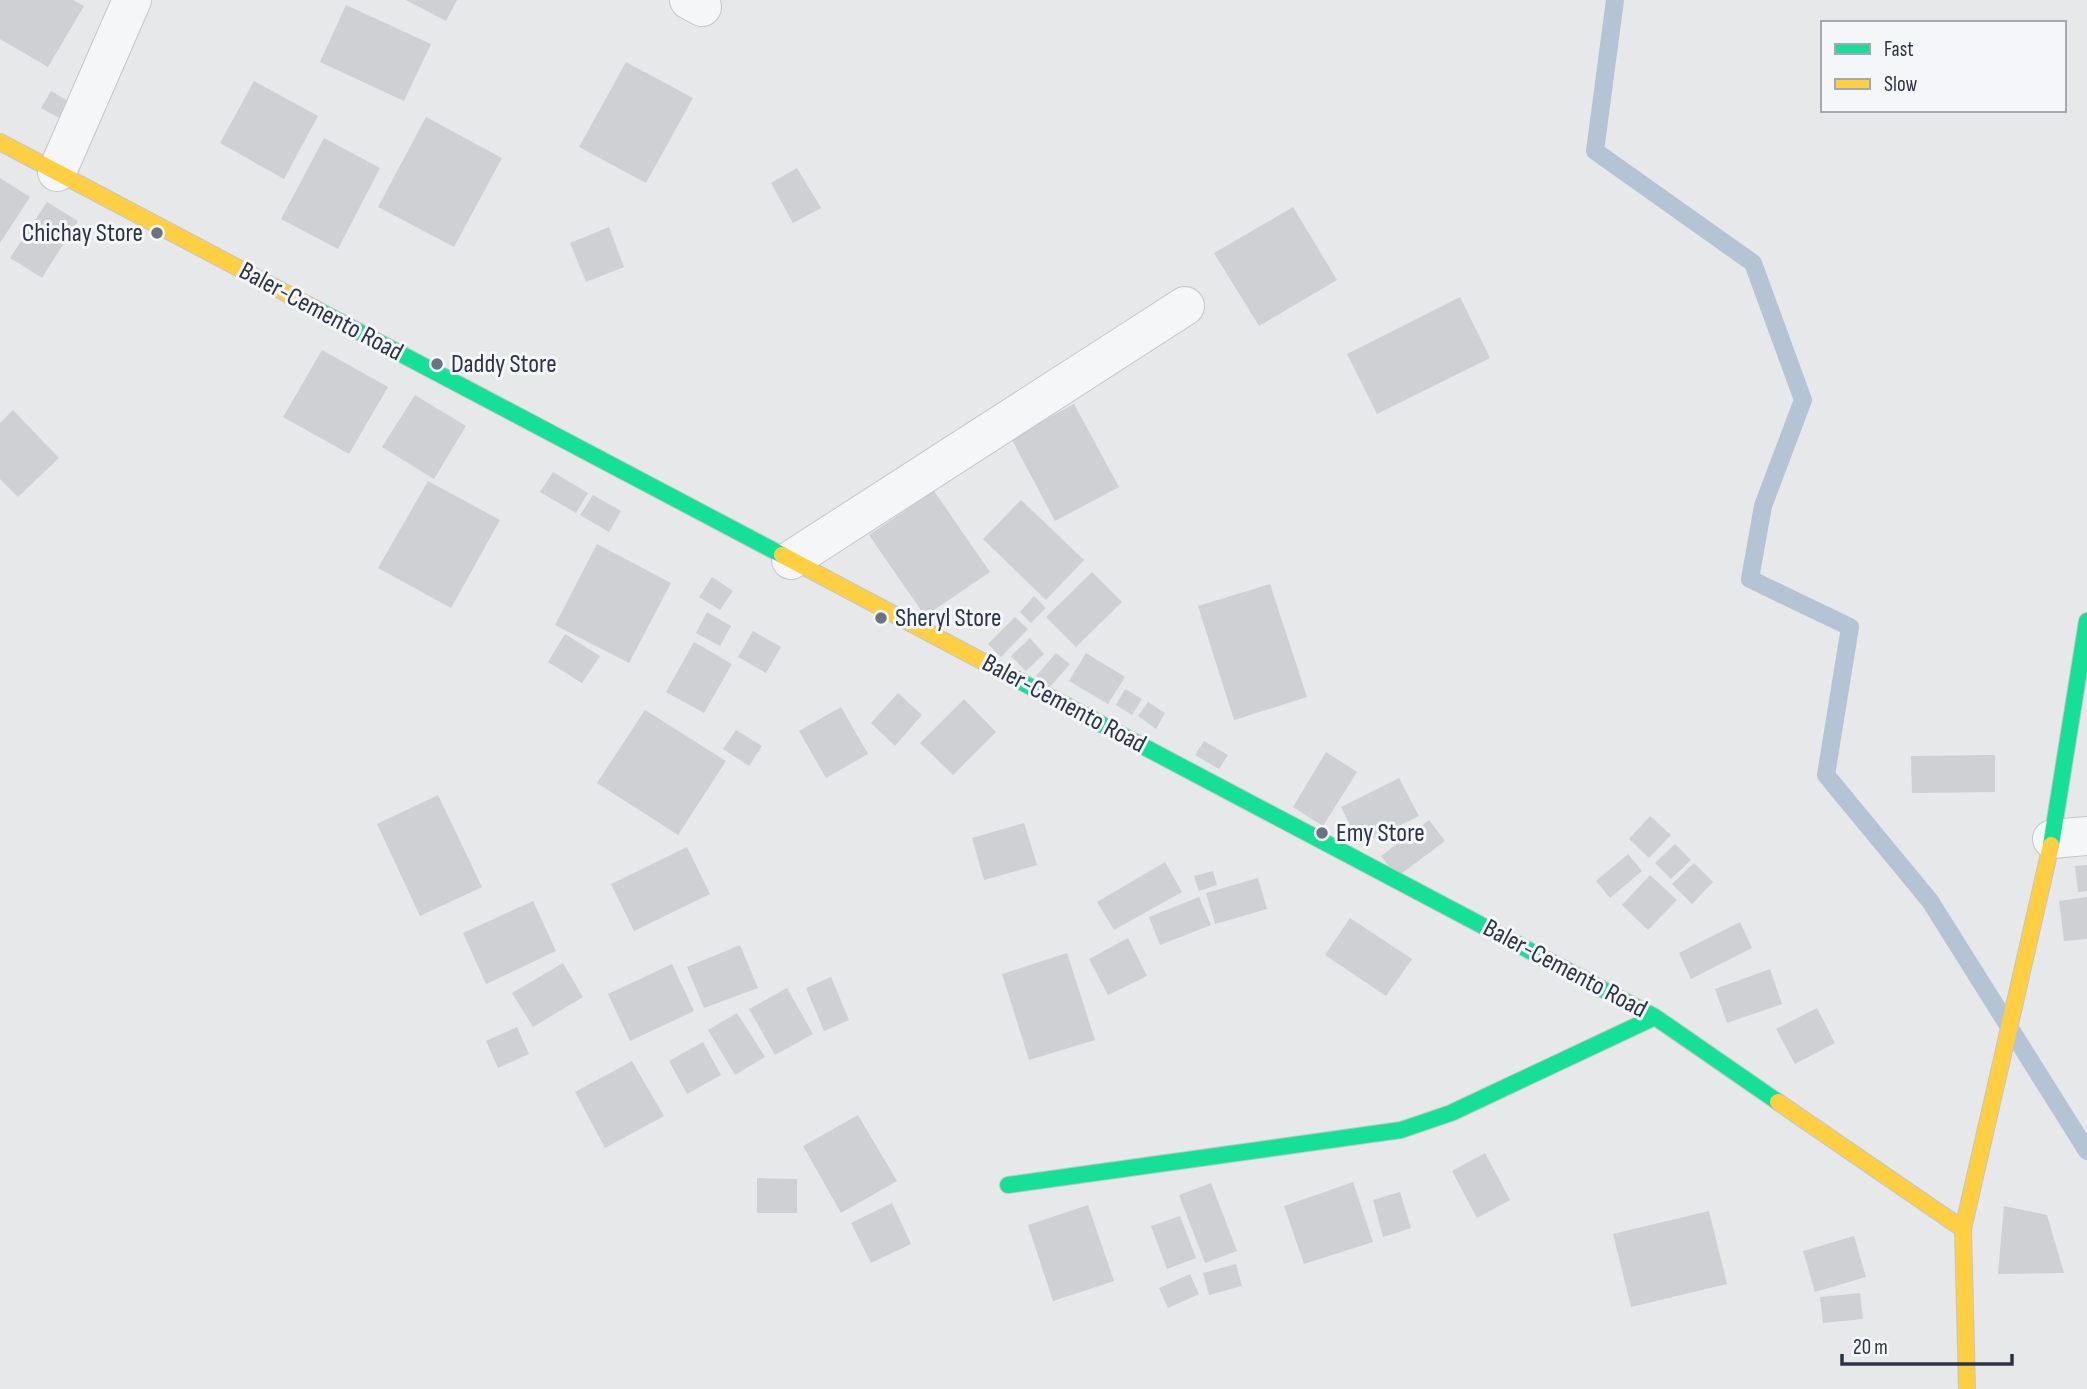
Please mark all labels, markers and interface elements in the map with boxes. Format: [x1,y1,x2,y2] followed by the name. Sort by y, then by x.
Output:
[1821,21,2066,112] legend
[1884,37,1914,62] text: Fast
[1884,72,1918,97] text: Slow
[22,218,143,249] place label: Chichay Store
[149,225,165,241] marker: Chichay Store
[234,256,408,368] street label: Baler-Cemento Road
[451,349,557,380] place label: Daddy Store
[429,356,445,372] marker: Daddy Store
[895,603,1002,634] place label: Sheryl Store
[873,610,889,626] marker: Sheryl Store
[977,648,1151,760] street label: Baler-Cemento Road
[1336,818,1425,849] place label: Emy Store
[1314,825,1330,841] marker: Emy Store
[1478,913,1652,1025] street label: Baler-Cemento Road
[1842,1322,2012,1366] scale bar
[1853,1335,1888,1360] text: 20 m

